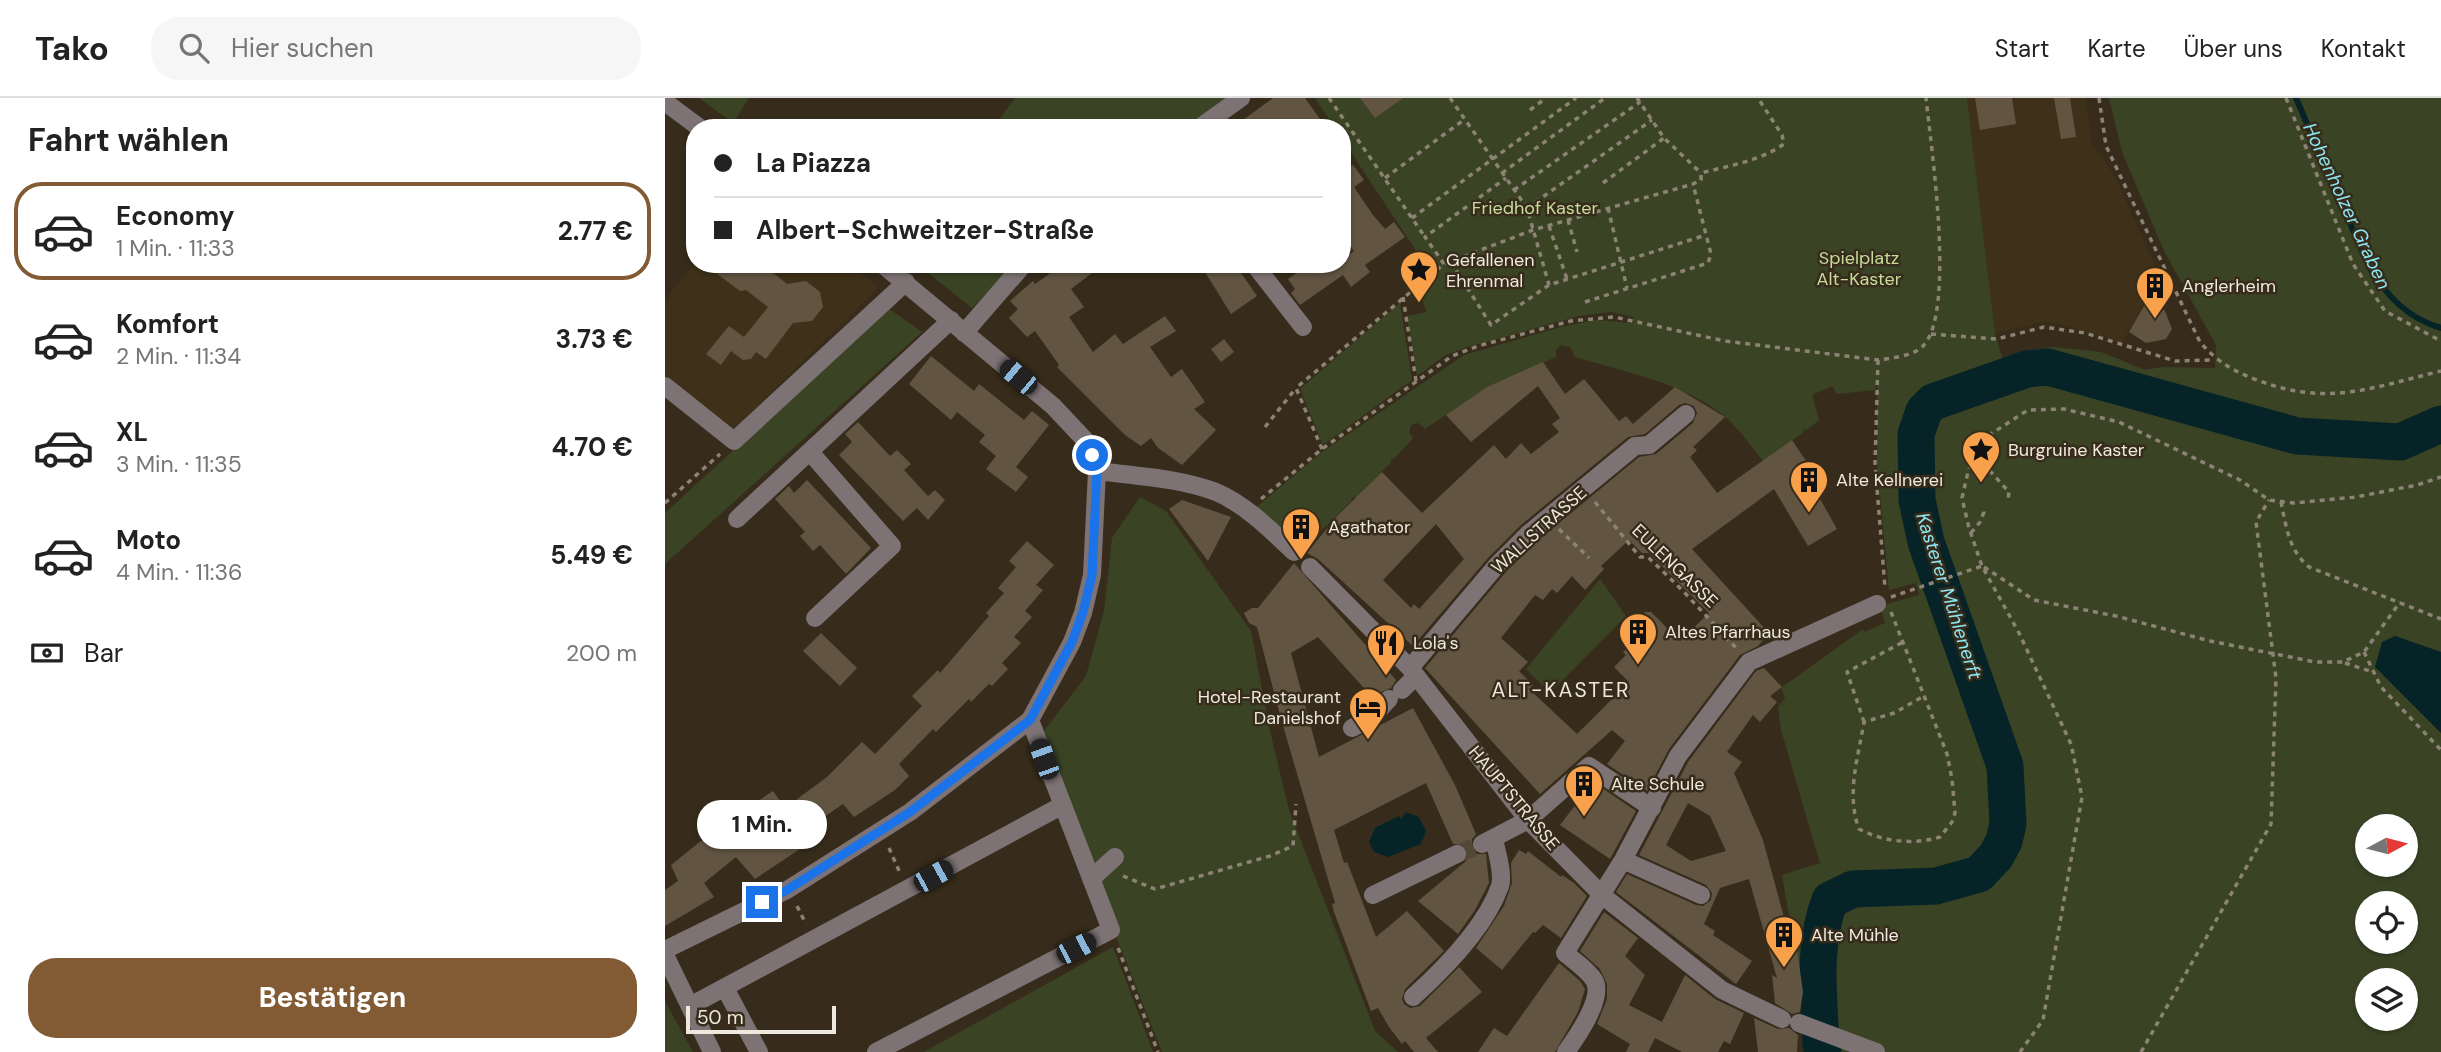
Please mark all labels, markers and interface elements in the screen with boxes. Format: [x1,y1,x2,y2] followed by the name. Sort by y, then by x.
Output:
[151,17,641,80] search box
[35,27,109,70] text: Tako
[175,29,213,67] icon: search
[231,31,374,65] text: Hier suchen
[1995,33,2049,64] text: Start
[2087,33,2146,64] text: Karte
[2184,33,2283,64] text: Über uns
[2321,33,2406,64] text: Kontakt
[28,119,229,161] text: Fahrt wählen
[2297,119,2397,293] water label: Hohenholzer Graben
[756,146,871,180] text: La Piazza
[1472,196,1598,220] park label: Friedhof Kaster
[116,199,234,233] text: Economy
[32,200,95,263] icon: car
[756,213,1094,247] text: Albert-Schweitzer-Straße
[558,214,633,248] text: 2.77 €
[116,233,235,263] text: 1 Min. · 11:33
[1817,246,1902,291] park label: Spielplatz Alt-Kaster
[1446,248,1535,293] place label: Gefallenen Ehrenmal
[1398,249,1440,304] place icon: Gefallenen Ehrenmal
[2134,265,2176,320] building icon: Anglerheim
[2182,274,2276,298] place label: Anglerheim
[116,307,219,341] text: Komfort
[32,308,95,371] icon: car
[556,322,633,356] text: 3.73 €
[116,341,241,371] text: 2 Min. · 11:34
[996,355,1041,399] car
[116,415,148,449] text: XL
[32,416,95,479] icon: car
[1960,429,2002,484] place icon: Burgruine Kaster
[552,430,633,464] text: 4.70 €
[2008,438,2145,462] place label: Burgruine Kaster
[1076,439,1108,471] route start
[116,449,242,479] text: 3 Min. · 11:35
[1788,459,1830,514] building icon: Alte Kellnerei
[1836,468,1943,492] place label: Alte Kellnerei
[1486,481,1592,579] street label: WALLSTRASSE
[1280,506,1322,561] building icon: Agathator
[1910,509,1988,683] water label: Kasterer Mühlenerft
[1328,515,1411,539] place label: Agathator
[1627,519,1723,613] street label: EULENGASSE
[116,523,181,557] text: Moto
[32,524,95,587] icon: car
[550,538,633,572] text: 5.49 €
[116,557,243,587] text: 4 Min. · 11:36
[1617,611,1659,666] building icon: Altes Pfarrhaus
[1665,620,1791,644] place label: Altes Pfarrhaus
[1365,622,1407,677] restaurant icon: Lola's
[1413,631,1459,655] place label: Lola's
[28,634,66,672] icon: cash
[84,636,123,670] text: Bar
[566,638,637,668] text: 200 m
[1492,676,1630,704] district label: ALT-KASTER
[1198,685,1341,730] place label: Hotel-Restaurant Danielshof
[1347,686,1389,741] hotel icon: Hotel-Restaurant Danielshof
[1027,736,1062,782] car
[1463,741,1565,855] street label: HAUPTSTRASSE
[1563,763,1605,818] building icon: Alte Schule
[1611,772,1704,796] place label: Alte Schule
[697,800,827,850] callout: 1 Min.
[732,809,792,839] text: 1 Min.
[2355,814,2419,877] north arrow
[2355,814,2418,1031] map controls
[910,857,957,895] car
[746,886,778,918] route end
[2355,891,2418,954] button: locate
[1763,914,1805,969] building icon: Alte Mühle
[1811,923,1899,947] place label: Alte Mühle
[1053,929,1100,967] car
[28,958,637,1038] button: Bestätigen
[2355,968,2418,1031] button: layers
[686,1003,837,1035] scale bar
[697,1005,744,1030] text: 50 m

